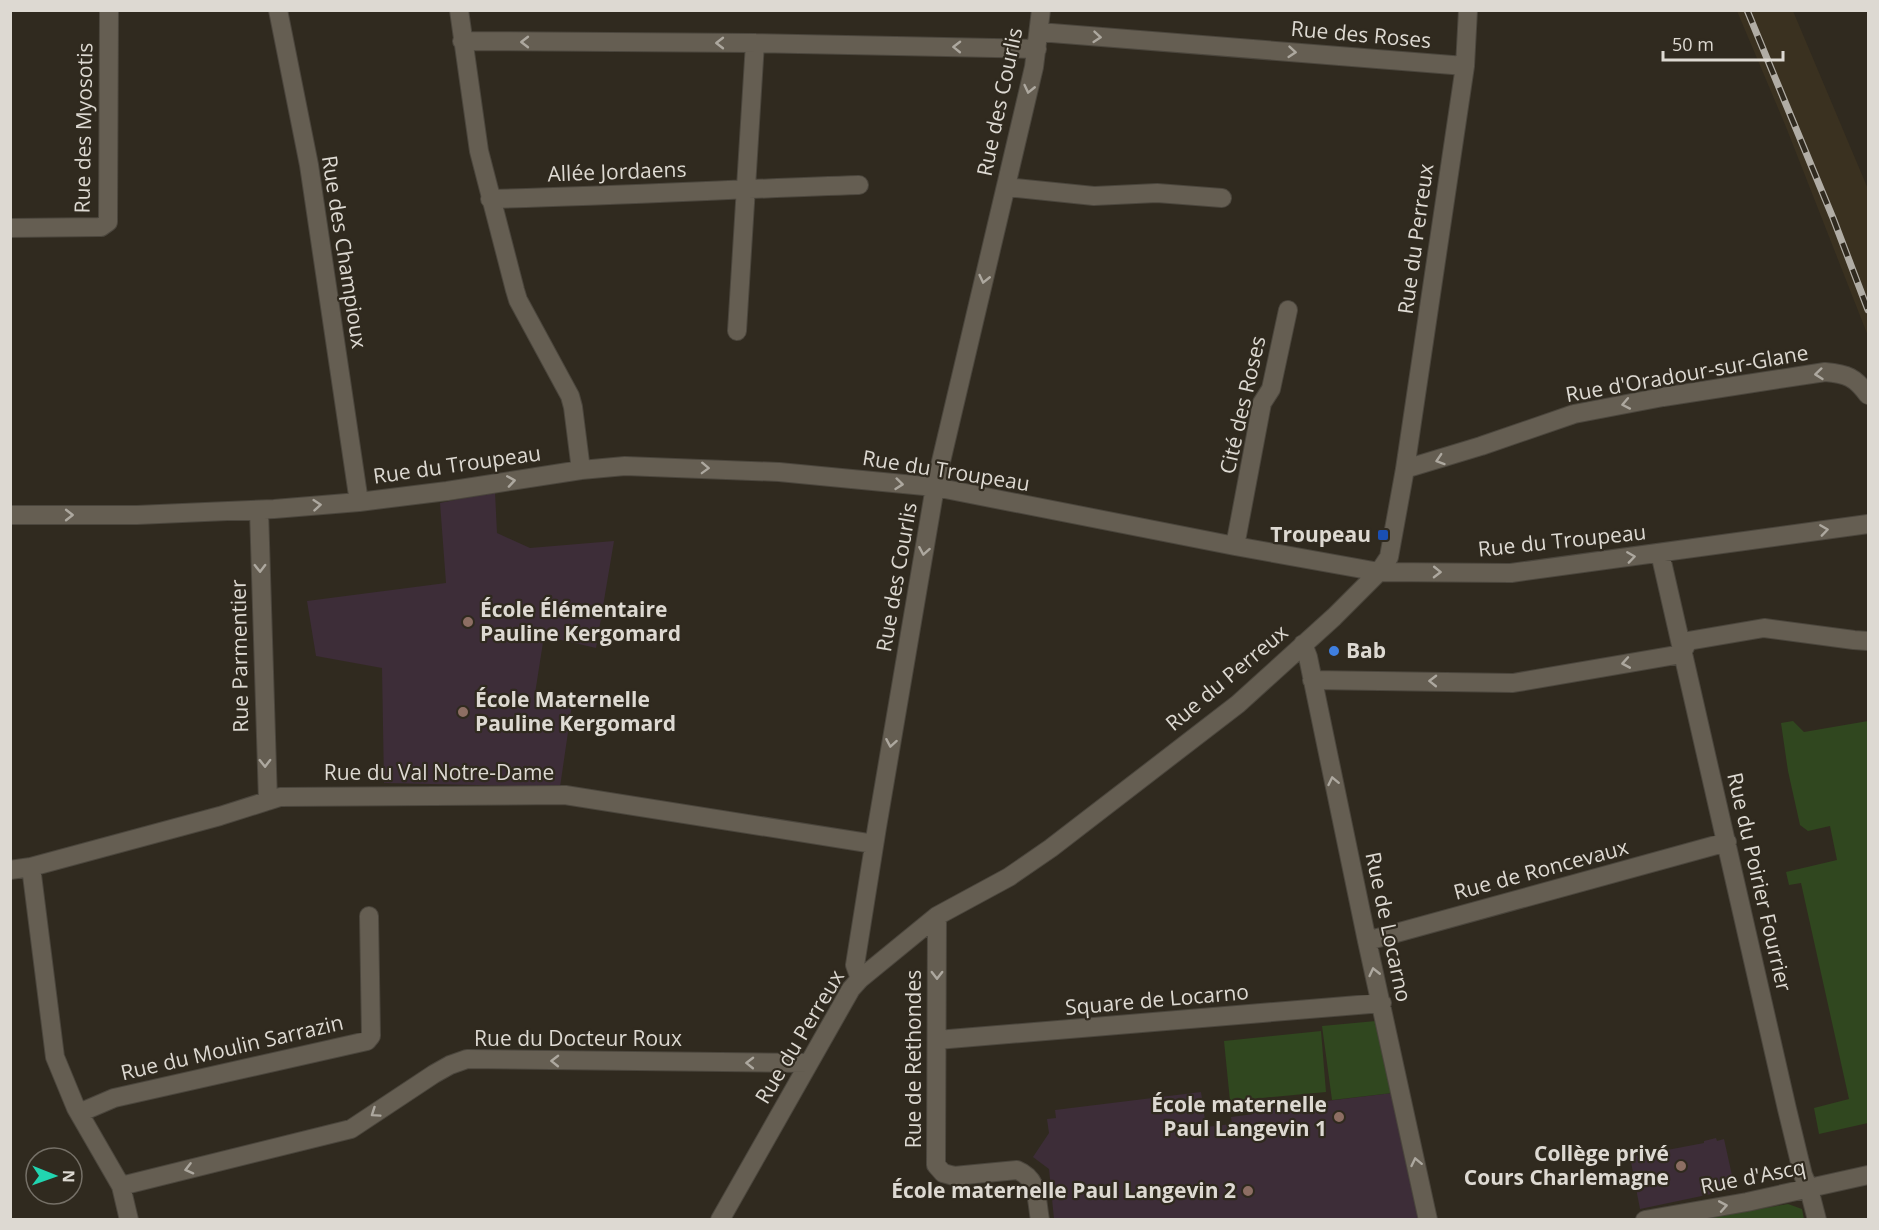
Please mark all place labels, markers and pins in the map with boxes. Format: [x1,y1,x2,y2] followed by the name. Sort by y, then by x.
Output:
[1270,520,1371,548] place label: Troupeau
[1376,528,1390,542] marker: Troupeau
[480,595,681,647] place label: École Élémentaire Pauline Kergomard
[461,615,475,629] marker: École Élémentaire Pauline Kergomard
[1346,636,1386,664] place label: Bab
[1327,644,1341,658] marker: Bab
[475,685,676,737] place label: École Maternelle Pauline Kergomard
[456,705,470,719] marker: École Maternelle Pauline Kergomard
[1151,1090,1327,1142] place label: École maternelle Paul Langevin 1
[1332,1110,1346,1124] marker: École maternelle Paul Langevin 1
[1464,1139,1669,1191] place label: Collège privé Cours Charlemagne
[1674,1159,1688,1173] marker: Collège privé Cours Charlemagne
[891,1176,1236,1204] place label: École maternelle Paul Langevin 2
[1241,1184,1255,1198] marker: École maternelle Paul Langevin 2

